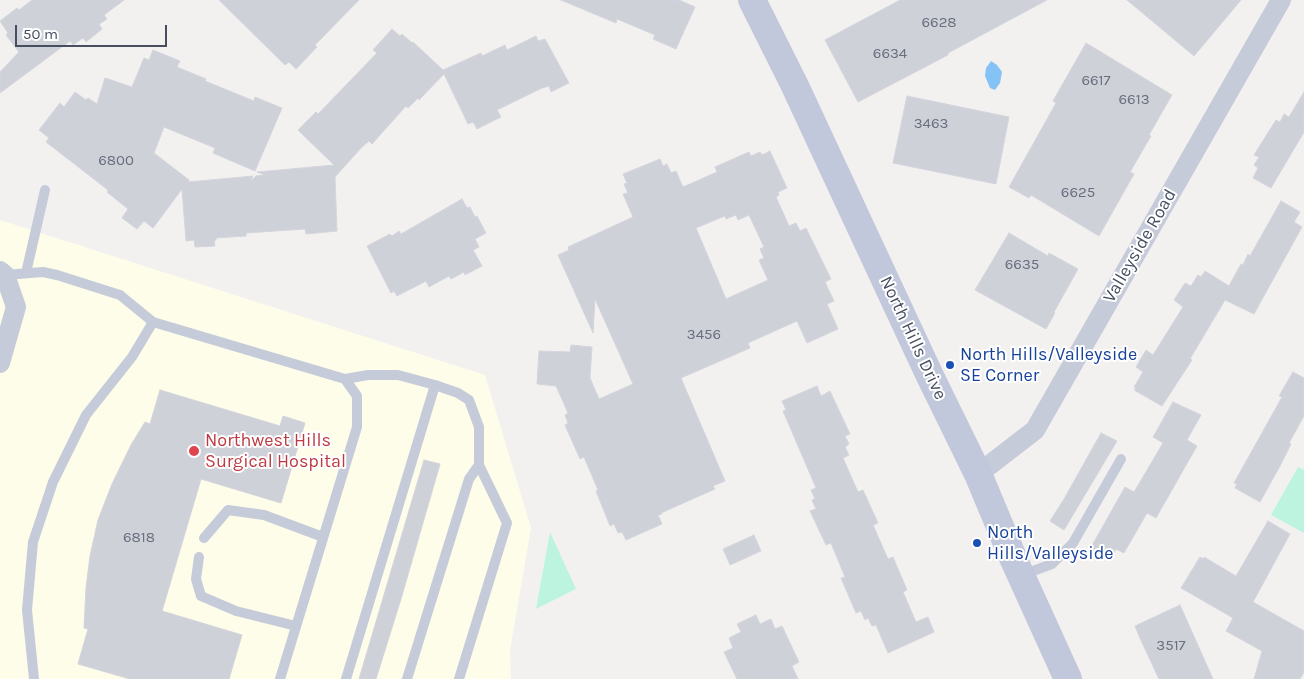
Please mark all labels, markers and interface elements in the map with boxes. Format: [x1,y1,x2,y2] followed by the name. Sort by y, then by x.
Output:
[921,14,957,32] house number: 6628
[18,15,170,47] scale bar
[23,25,58,43] text: 50 m
[873,45,907,63] house number: 6634
[1081,72,1111,90] house number: 6617
[1119,91,1149,109] house number: 6613
[914,115,948,133] house number: 3463
[98,152,134,170] house number: 6800
[1061,184,1095,202] house number: 6625
[1099,185,1181,307] street label: Valleyside Road
[1005,256,1039,274] house number: 6635
[875,273,951,403] street label: North Hills Drive
[687,326,721,344] house number: 3456
[960,344,1137,386] place label: North Hills/Valleyside SE Corner
[944,359,956,371] marker: North Hills/Valleyside SE Corner
[205,430,346,472] place label: Northwest Hills Surgical Hospital
[187,444,201,458] marker: Northwest Hills Surgical Hospital
[987,522,1114,564] place label: North Hills/Valleyside
[123,529,155,547] house number: 6818
[971,537,983,549] marker: North Hills/Valleyside
[1156,637,1186,655] house number: 3517

